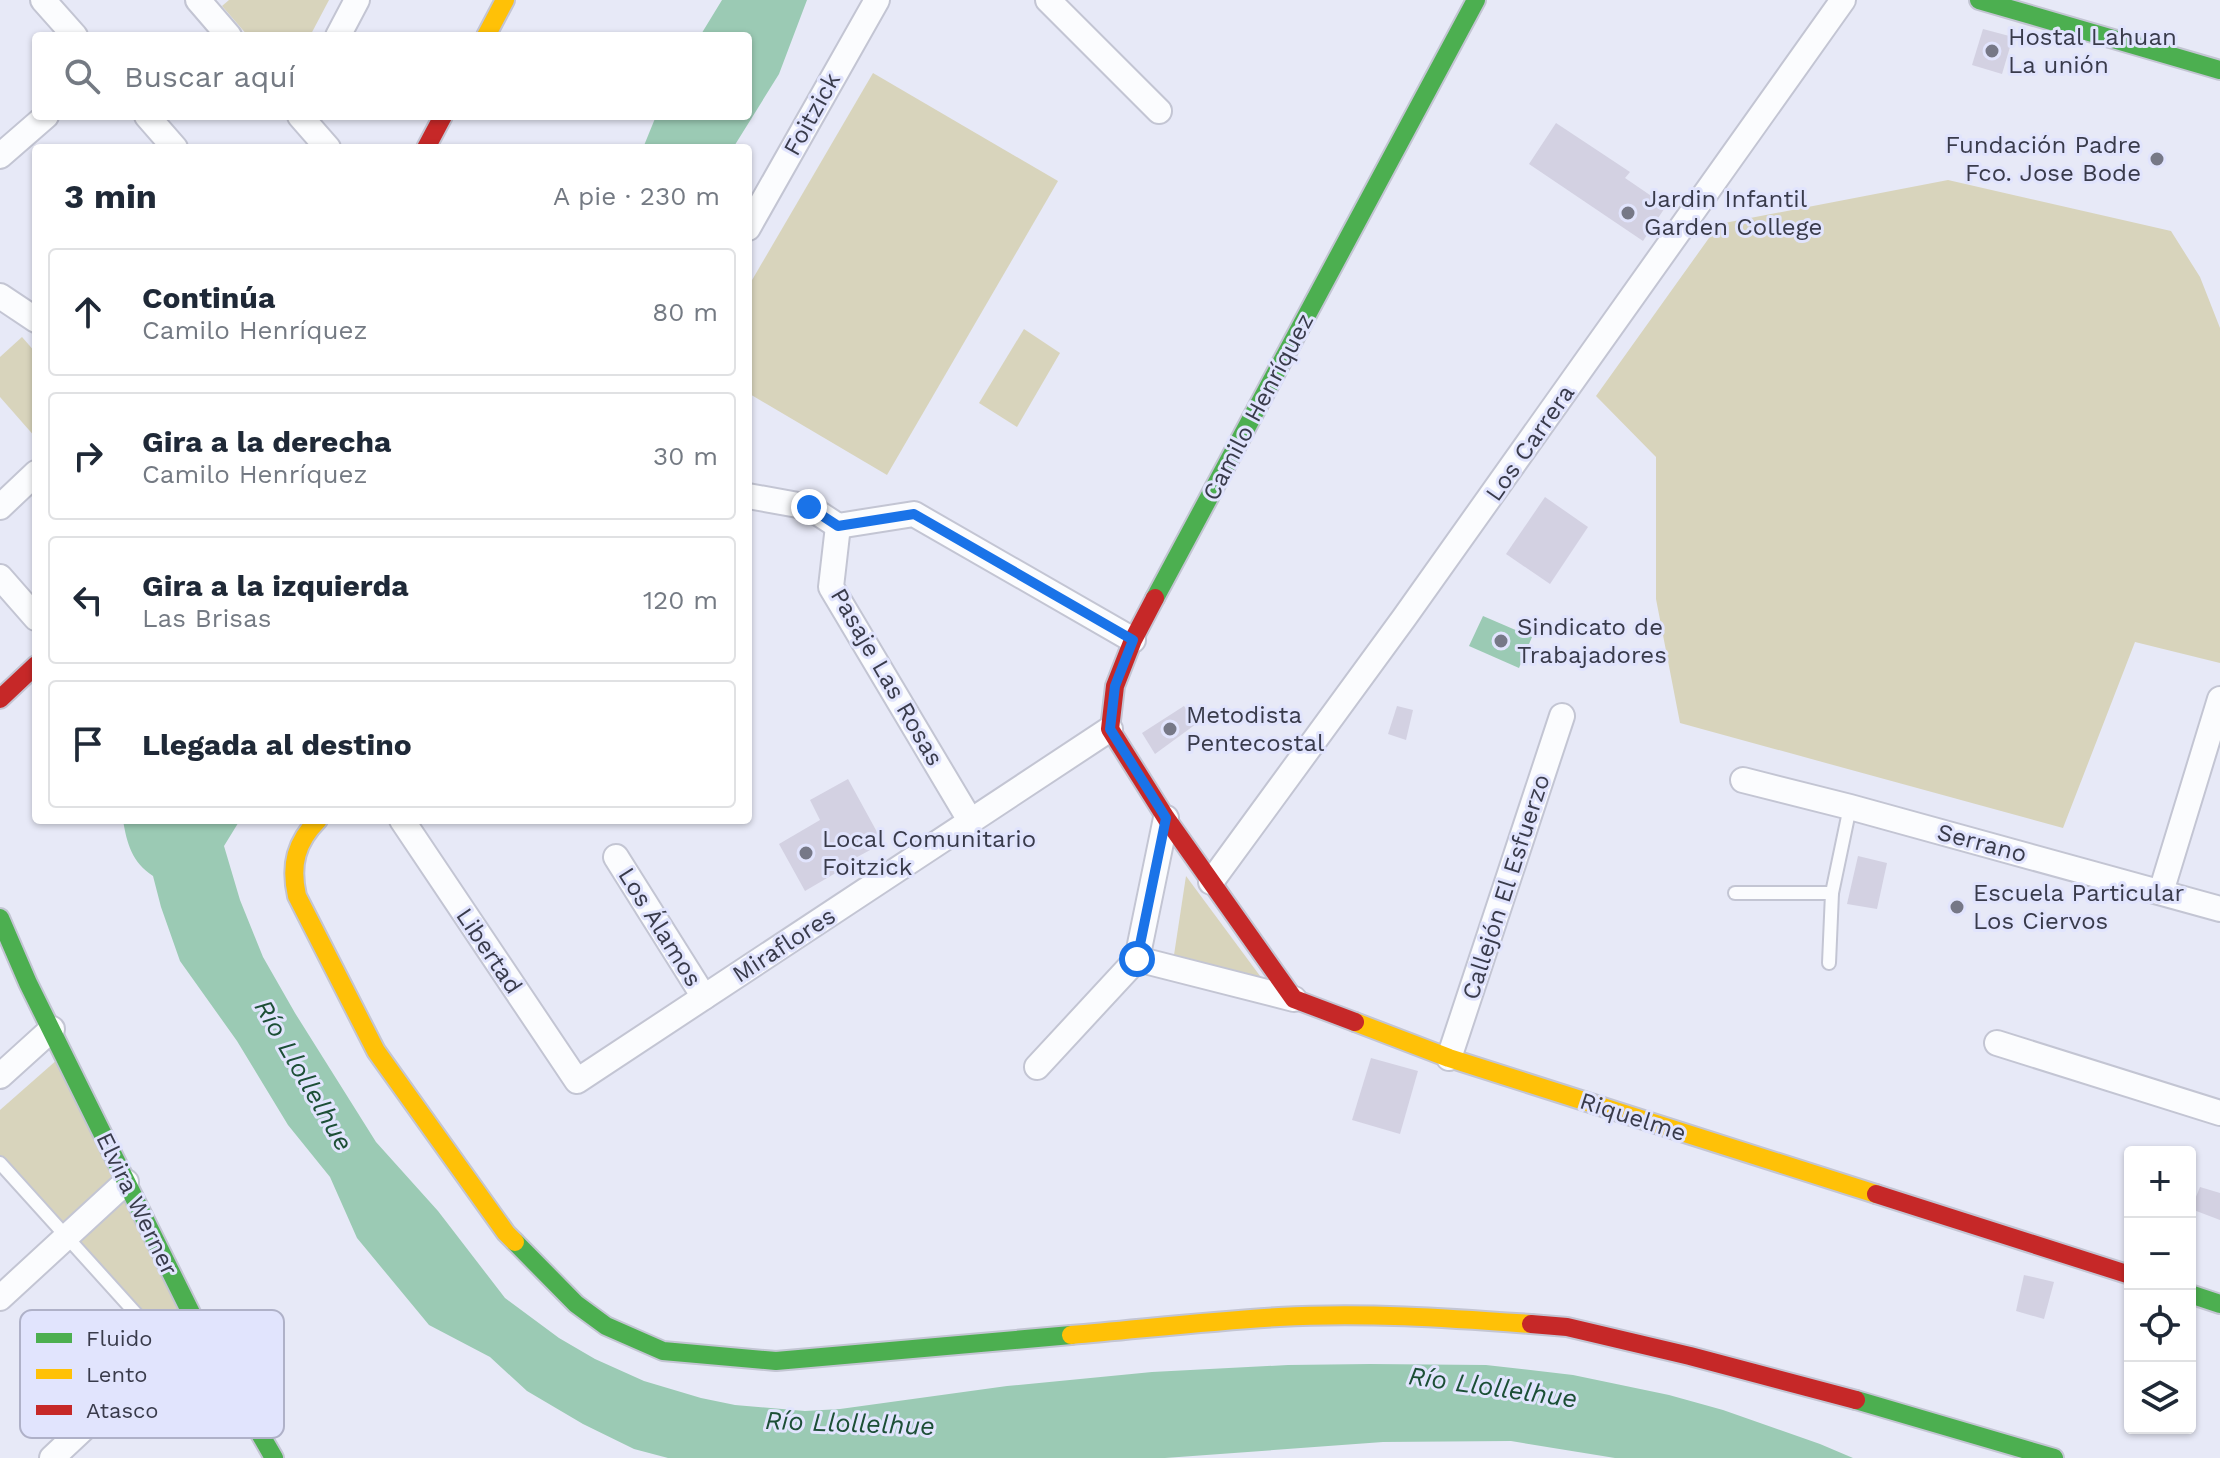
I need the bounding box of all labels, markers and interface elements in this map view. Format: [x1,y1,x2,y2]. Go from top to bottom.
place label: Hostal Lahuan La unión [2008,23,2177,79]
search box [32,32,752,120]
marker: Hostal Lahuan La unión [1983,42,2001,60]
icon: search [60,54,104,98]
text: Buscar aquí [124,59,296,94]
street label: Foitzick [778,67,846,160]
place label: Fundación Padre Fco. Jose Bode [1945,131,2141,187]
marker: Fundación Padre Fco. Jose Bode [2148,150,2166,168]
text: 3 min [64,176,157,216]
text: A pie · 230 m [553,181,720,211]
place label: Jardin Infantil Garden College [1644,185,1822,241]
marker: Jardin Infantil Garden College [1619,204,1637,222]
text: Continúa [142,280,275,315]
icon: ahead [66,290,110,334]
text: 80 m [652,297,718,327]
street label: Camilo Henríquez [1197,309,1319,505]
text: Camilo Henríquez [142,315,367,345]
street label: Los Carrera [1480,380,1580,506]
text: Gira a la derecha [142,424,391,459]
icon: right [66,434,110,478]
text: 30 m [653,441,718,471]
text: Camilo Henríquez [142,459,367,489]
route end [791,489,827,525]
text: Gira a la izquierda [142,568,409,603]
icon: left [66,578,110,622]
street label: Pasaje Las Rosas [825,583,949,771]
text: 120 m [643,585,718,615]
text: Las Brisas [142,603,271,633]
place label: Sindicato de Trabajadores [1517,613,1667,669]
marker: Sindicato de Trabajadores [1492,632,1510,650]
place label: Metodista Pentecostal [1186,701,1325,757]
marker: Metodista Pentecostal [1161,720,1179,738]
icon: arrive [66,722,110,766]
text: Llegada al destino [142,727,412,762]
street label: Callejón El Esfuerzo [1456,771,1556,1003]
street label: Serrano [1934,818,2030,868]
place label: Local Comunitario Foitzick [822,825,1036,881]
marker: Local Comunitario Foitzick [797,844,815,862]
street label: Los Álamos [612,862,708,992]
place label: Escuela Particular Los Ciervos [1973,879,2185,935]
marker: Escuela Particular Los Ciervos [1948,898,1966,916]
street label: Miraflores [727,901,841,989]
street label: Libertad [450,903,528,999]
route start [1119,941,1155,977]
water label: Río Llollelhue [249,994,359,1156]
street label: Riquelme [1576,1087,1690,1147]
street label: Elvira Werner [90,1128,184,1280]
map controls [2124,1146,2196,1434]
button: + [2124,1146,2196,1218]
button: − [2124,1218,2196,1290]
button: locate [2124,1290,2196,1362]
legend [20,1310,284,1438]
text: Fluido [86,1326,153,1351]
water label: Río Llollelhue [1407,1360,1579,1414]
text: Lento [86,1362,147,1387]
button: layers [2124,1362,2196,1434]
text: Atasco [86,1398,159,1423]
water label: Río Llollelhue [765,1405,935,1441]

